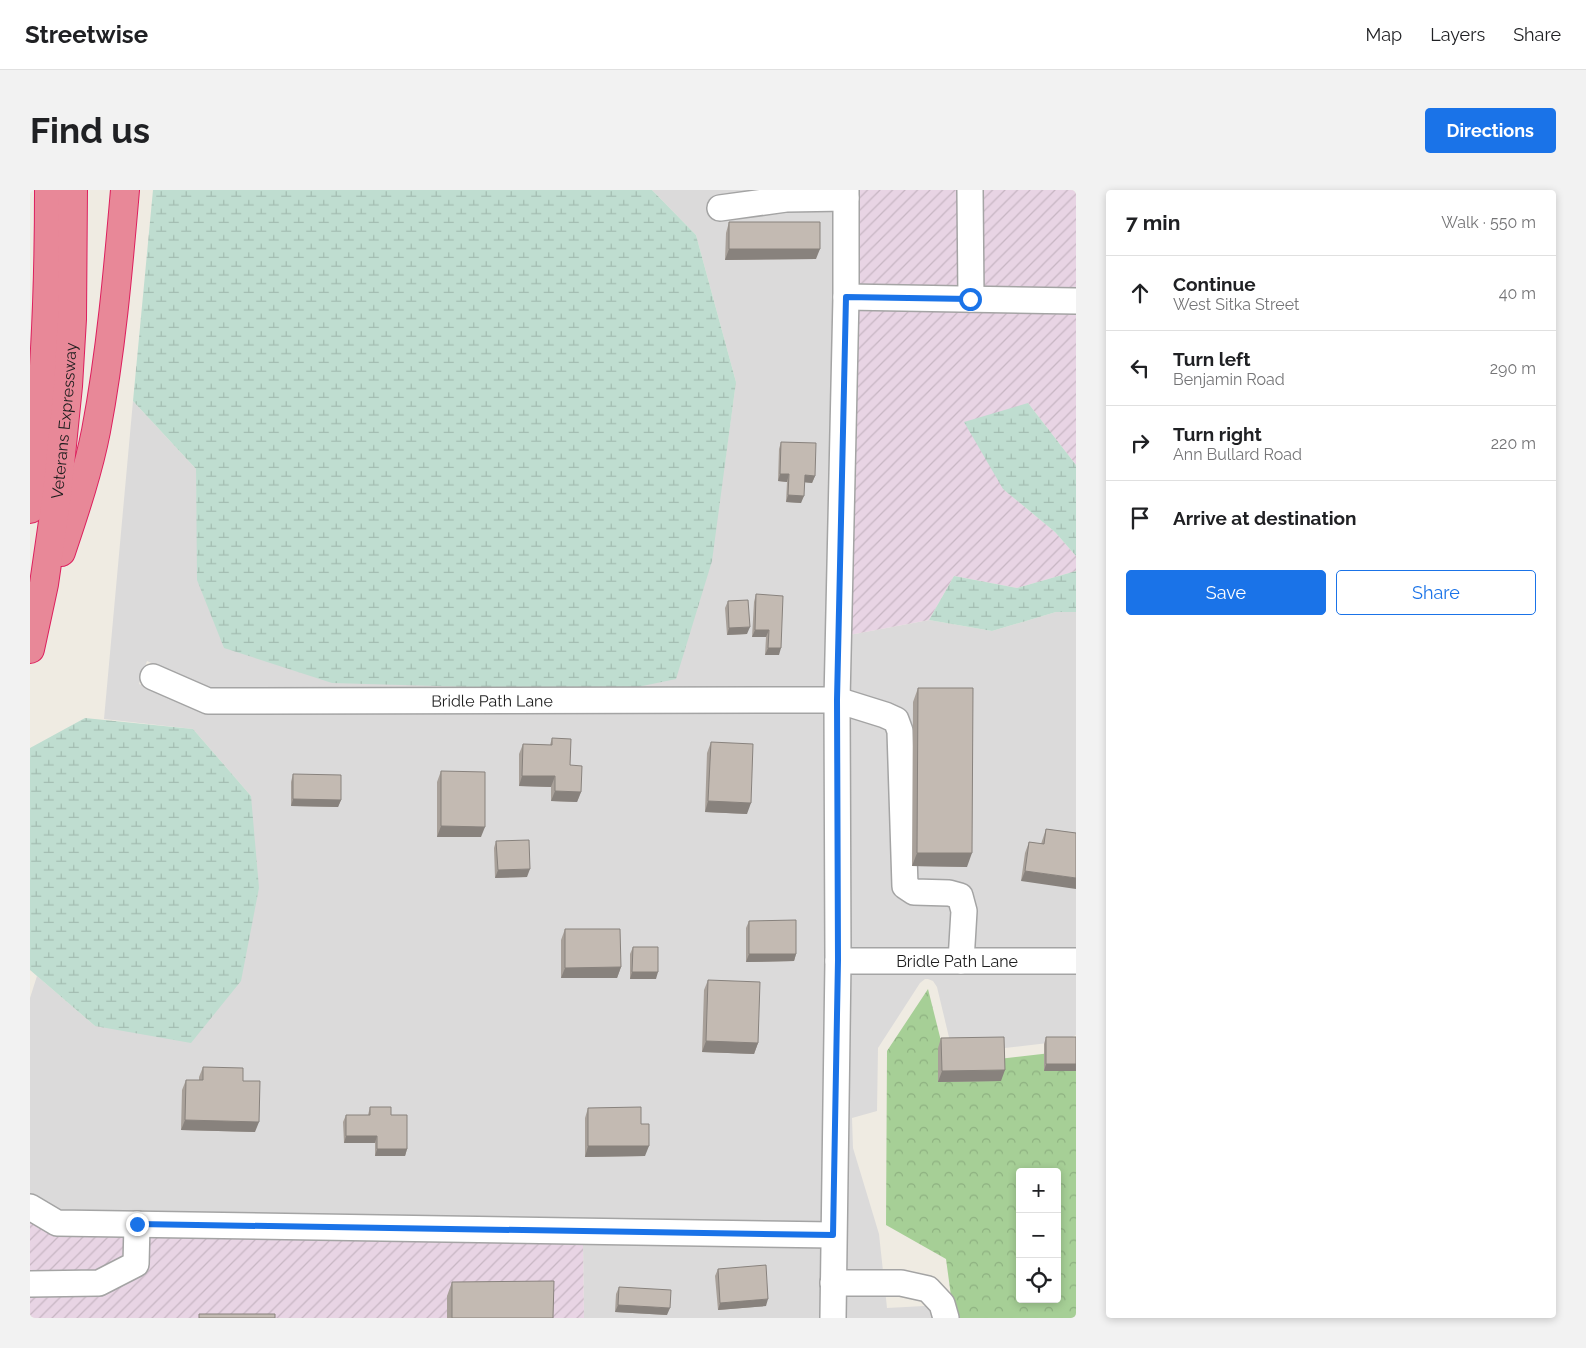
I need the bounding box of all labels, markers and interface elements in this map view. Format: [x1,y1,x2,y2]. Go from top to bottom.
text: Streetwise [25,20,148,49]
text: Map [1366,24,1402,45]
text: Layers [1430,24,1485,45]
text: Share [1513,24,1561,45]
button: Directions [1425,108,1556,153]
text: Find us [30,110,150,151]
text: 7 min [1126,210,1180,235]
text: Walk · 550 m [1441,213,1536,232]
text: Continue [1173,273,1256,295]
icon: ahead [1126,279,1154,307]
text: 40 m [1499,284,1536,303]
route start [959,288,982,311]
text: West Sitka Street [1173,295,1299,314]
street label: Veterans Expressway [47,342,80,500]
text: Turn left [1173,348,1250,370]
icon: left [1126,354,1154,382]
text: 290 m [1490,359,1536,378]
text: Benjamin Road [1173,370,1285,389]
text: Turn right [1173,423,1262,445]
icon: right [1126,429,1154,457]
text: 220 m [1491,434,1536,453]
text: Ann Bullard Road [1173,445,1302,464]
icon: arrive [1126,504,1154,532]
text: Arrive at destination [1173,507,1357,529]
button: Save [1126,570,1326,615]
button: Share [1336,570,1536,615]
street label: Bridle Path Lane [431,691,553,710]
street label: Bridle Path Lane [896,952,1018,971]
map controls [1016,1168,1061,1303]
button: + [1016,1168,1061,1213]
route end [126,1213,149,1236]
button: − [1016,1213,1061,1258]
button: locate [1016,1258,1061,1303]

